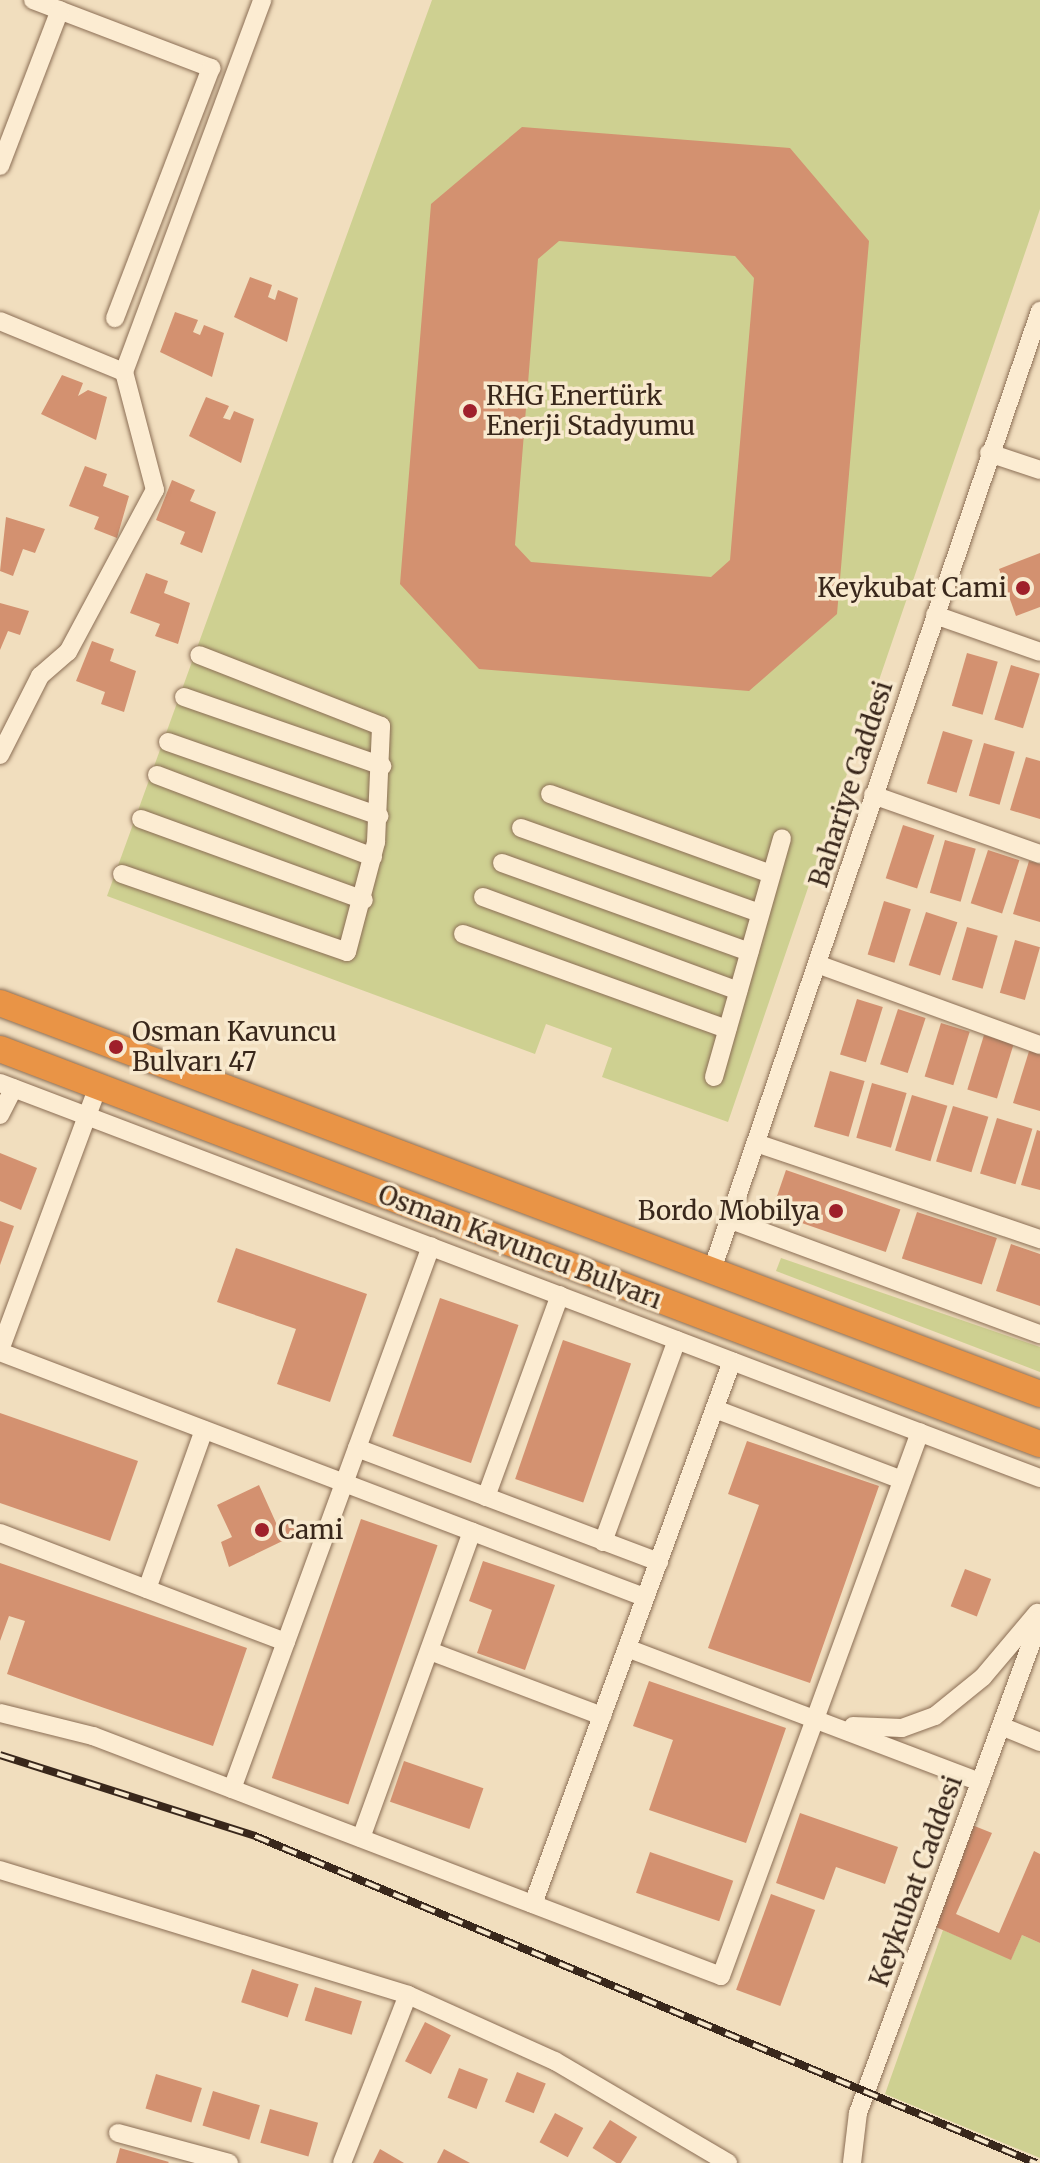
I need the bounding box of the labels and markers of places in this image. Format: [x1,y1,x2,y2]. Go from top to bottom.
place label: RHG Enertürk Enerji Stadyumu [486,380,695,442]
marker: RHG Enertürk Enerji Stadyumu [461,402,479,420]
place label: Keykubat Cami [817,572,1007,604]
marker: Keykubat Cami [1014,579,1032,597]
place label: Osman Kavuncu Bulvarı 47 [132,1016,337,1078]
marker: Osman Kavuncu Bulvarı 47 [107,1038,125,1056]
place label: Bordo Mobilya [638,1195,820,1227]
marker: Bordo Mobilya [827,1202,845,1220]
place label: Cami [278,1514,343,1546]
marker: Cami [253,1521,271,1539]

